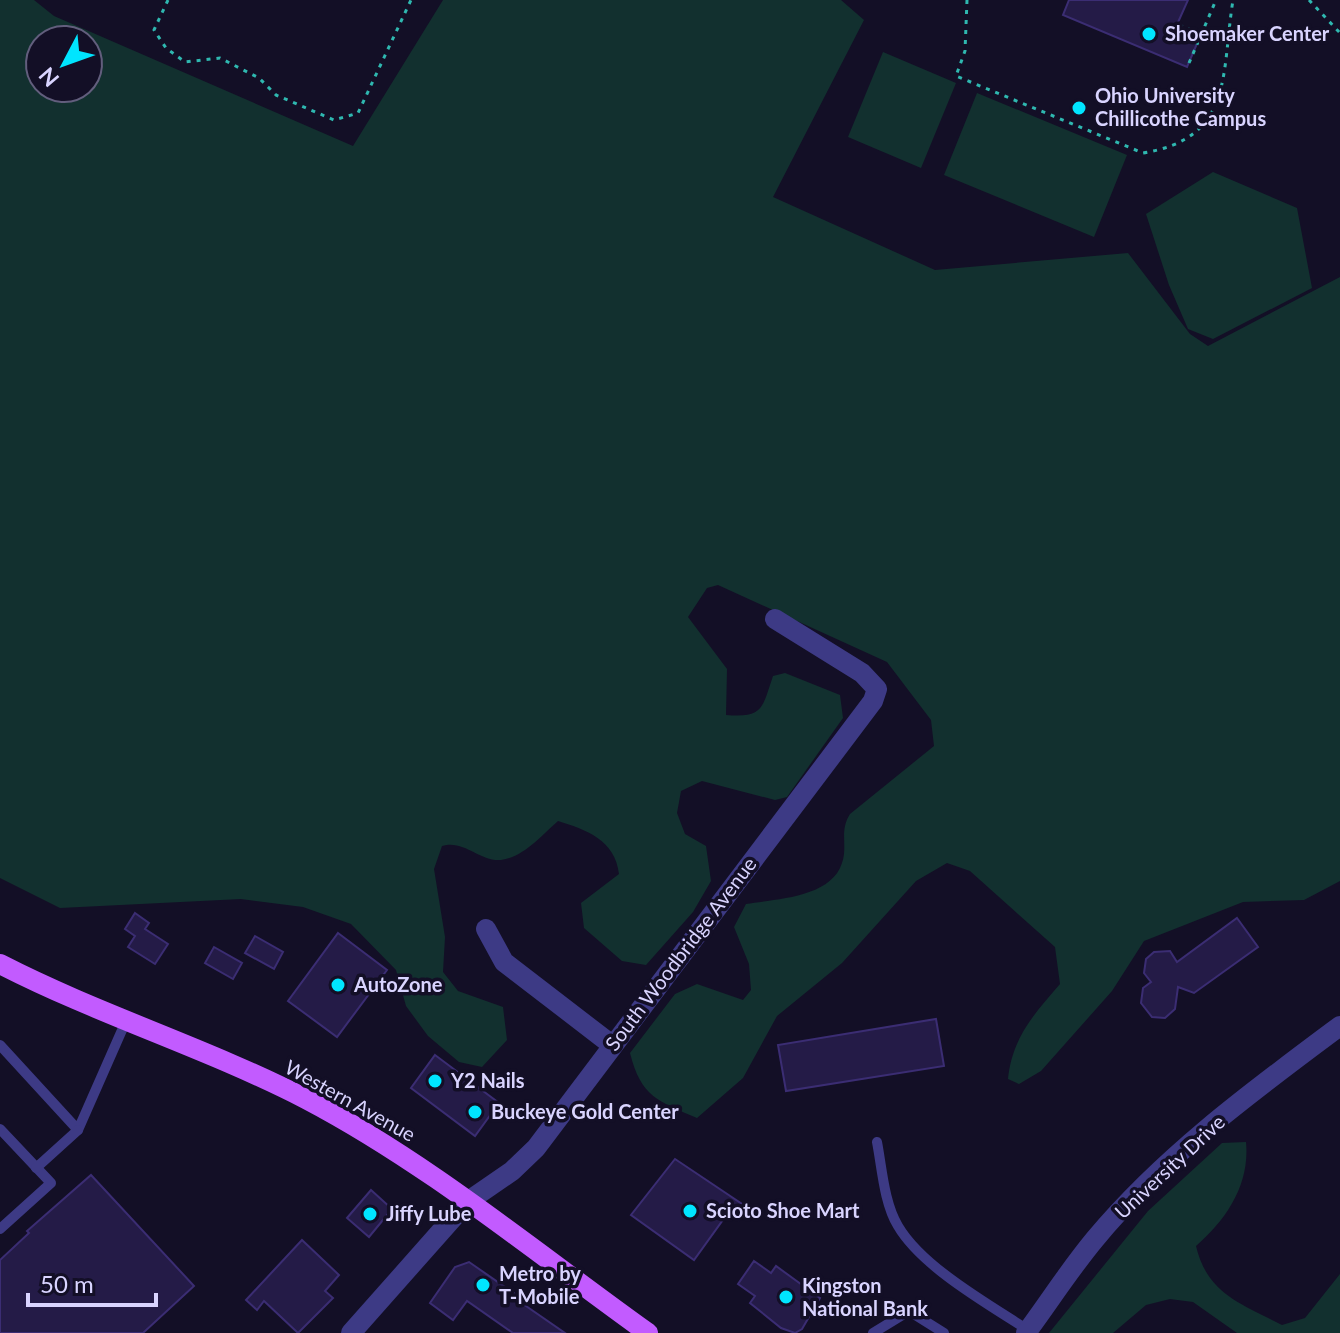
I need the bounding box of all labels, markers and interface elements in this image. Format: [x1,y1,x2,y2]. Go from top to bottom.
place label: Shoemaker Center [1165,21,1330,45]
north arrow [24,24,104,104]
marker: Shoemaker Center [1140,25,1158,43]
text: N [33,62,64,93]
place label: Ohio University Chillicothe Campus [1095,83,1266,130]
marker: Ohio University Chillicothe Campus [1070,99,1088,117]
street label: South Woodbridge Avenue [600,852,761,1055]
place label: AutoZone [353,972,443,996]
marker: AutoZone [329,976,347,994]
street label: Western Avenue [281,1054,420,1146]
place label: Y2 Nails [450,1068,525,1092]
marker: Y2 Nails [426,1072,444,1090]
place label: Buckeye Gold Center [491,1099,679,1123]
marker: Buckeye Gold Center [466,1103,484,1121]
street label: University Drive [1109,1109,1229,1223]
place label: Scioto Shoe Mart [706,1198,860,1222]
place label: Jiffy Lube [386,1201,472,1225]
marker: Scioto Shoe Mart [681,1202,699,1220]
marker: Jiffy Lube [361,1205,379,1223]
scale bar [28,1257,156,1307]
place label: Metro by T-Mobile [499,1261,581,1308]
text: 50 m [40,1269,94,1298]
place label: Kingston National Bank [802,1273,928,1320]
marker: Metro by T-Mobile [474,1276,492,1294]
marker: Kingston National Bank [777,1288,795,1306]

